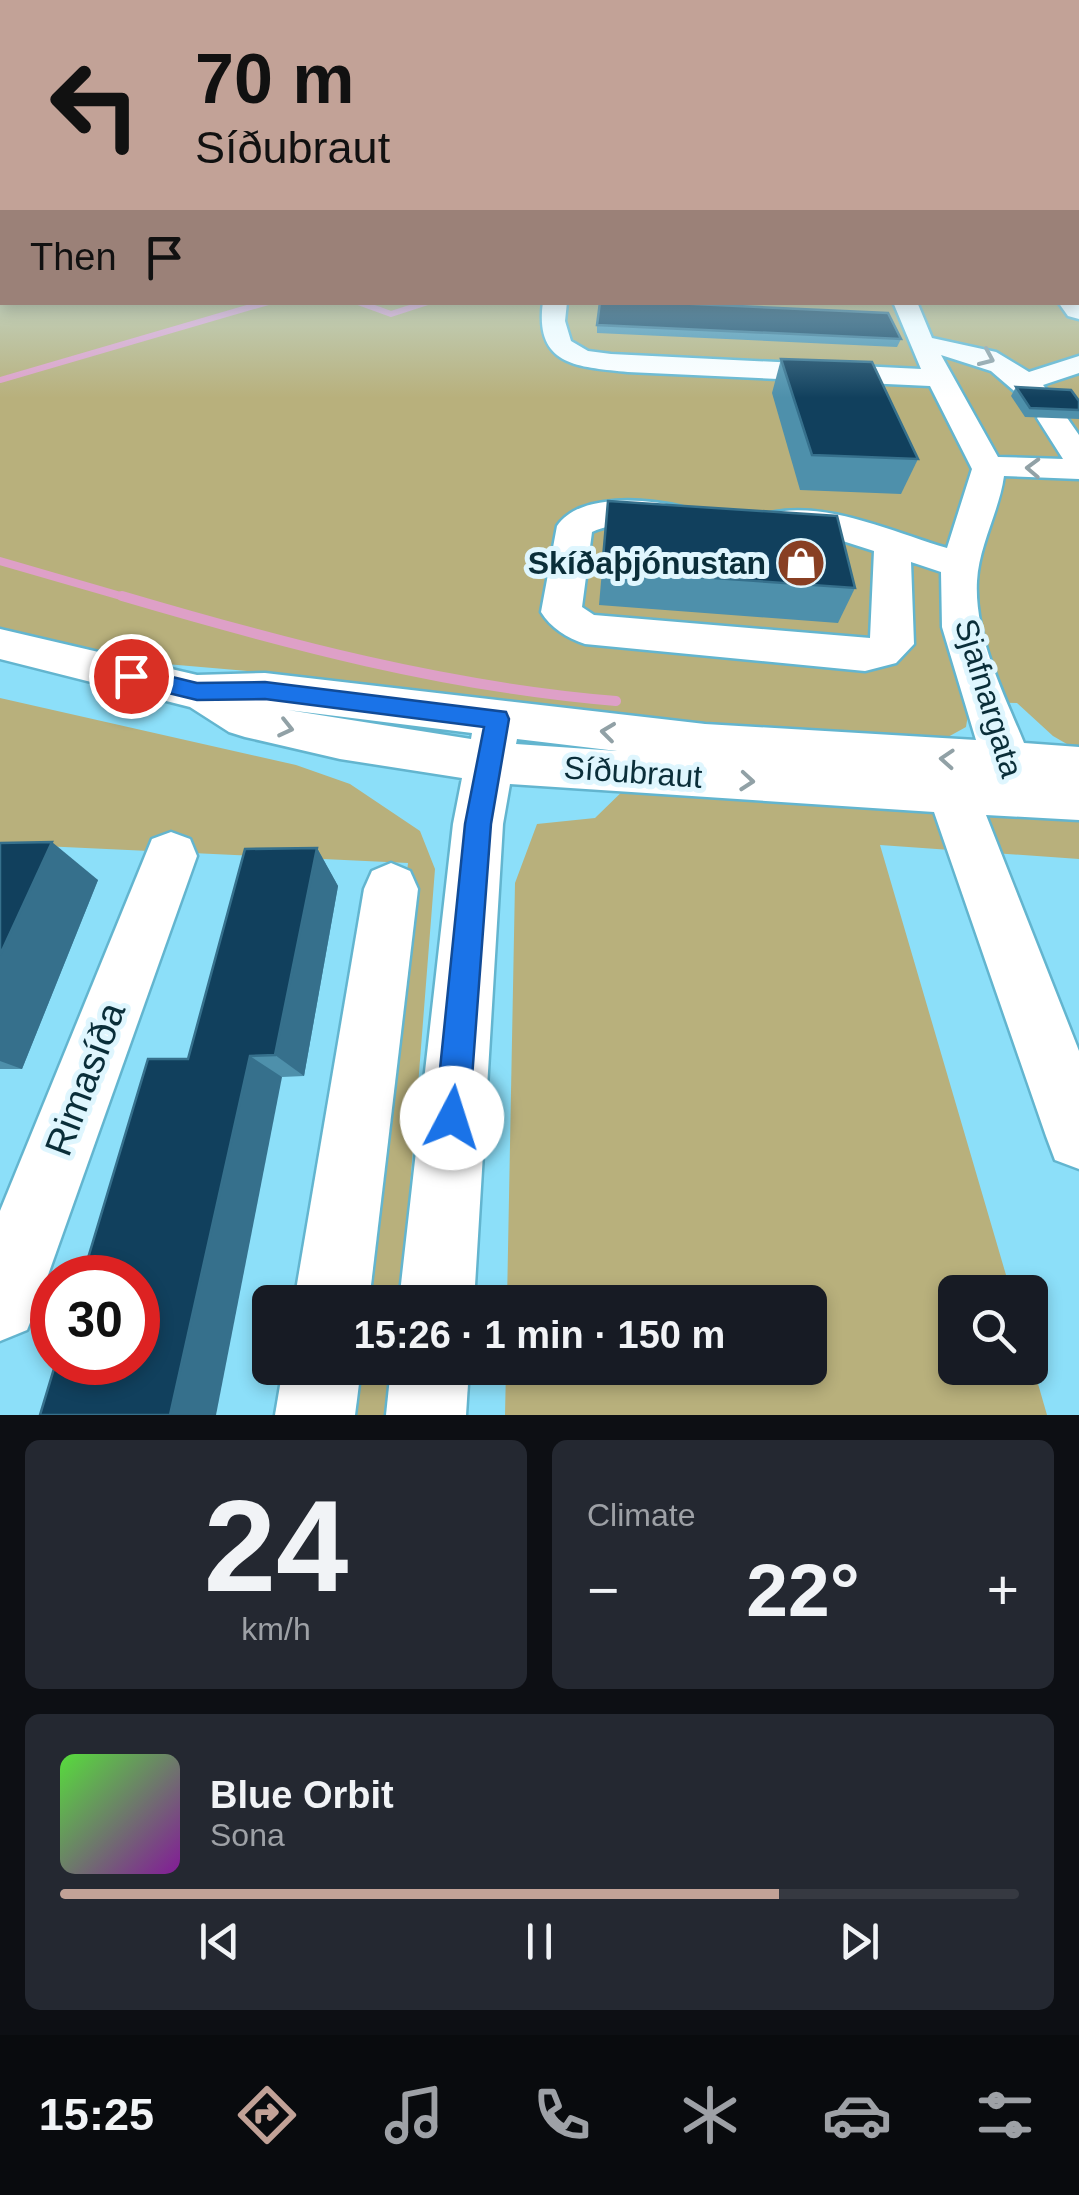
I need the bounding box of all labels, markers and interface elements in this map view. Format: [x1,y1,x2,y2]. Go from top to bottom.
icon: left [30,40,160,170]
text: 70 m [195,40,355,118]
text: Síðubraut [195,122,390,173]
icon: arrive [137,230,192,285]
text: Then [30,236,117,278]
one-way arrow [977,346,995,366]
one-way arrow [1024,457,1040,478]
shop icon: Skíðaþjónustan [775,537,827,589]
place label: Skíðaþjónustan [528,545,766,581]
street label: Sjafnargata [948,614,1030,782]
pin [89,634,174,719]
icon: arrive [104,649,159,704]
one-way arrow [277,716,294,737]
one-way arrow [600,722,616,743]
street label: Síðubraut [563,749,704,795]
one-way arrow [938,749,954,770]
one-way arrow [740,769,756,791]
street label: Rimasíða [37,996,134,1161]
position arrow [400,1066,504,1170]
speed limit sign: 30 [30,1255,160,1385]
map controls [938,1275,1048,1385]
button: search [938,1275,1048,1385]
text: 15:26 · 1 min · 150 m [354,1314,725,1356]
text: 24 [204,1473,348,1619]
text: Climate [587,1497,695,1533]
text: 22° [746,1548,860,1632]
text: − [587,1559,619,1621]
text: + [987,1559,1019,1621]
text: km/h [241,1611,311,1647]
text: Blue Orbit [210,1774,394,1816]
text: Sona [210,1817,285,1853]
icon: previous [192,1914,247,1969]
icon: pause [512,1914,567,1969]
icon: next [832,1914,887,1969]
icon: directions [232,2080,302,2150]
icon: music [379,2080,449,2150]
icon: phone [527,2080,597,2150]
icon: climate [675,2080,745,2150]
icon: car [822,2080,892,2150]
icon: filters [970,2080,1040,2150]
text: 15:25 [39,2089,154,2140]

